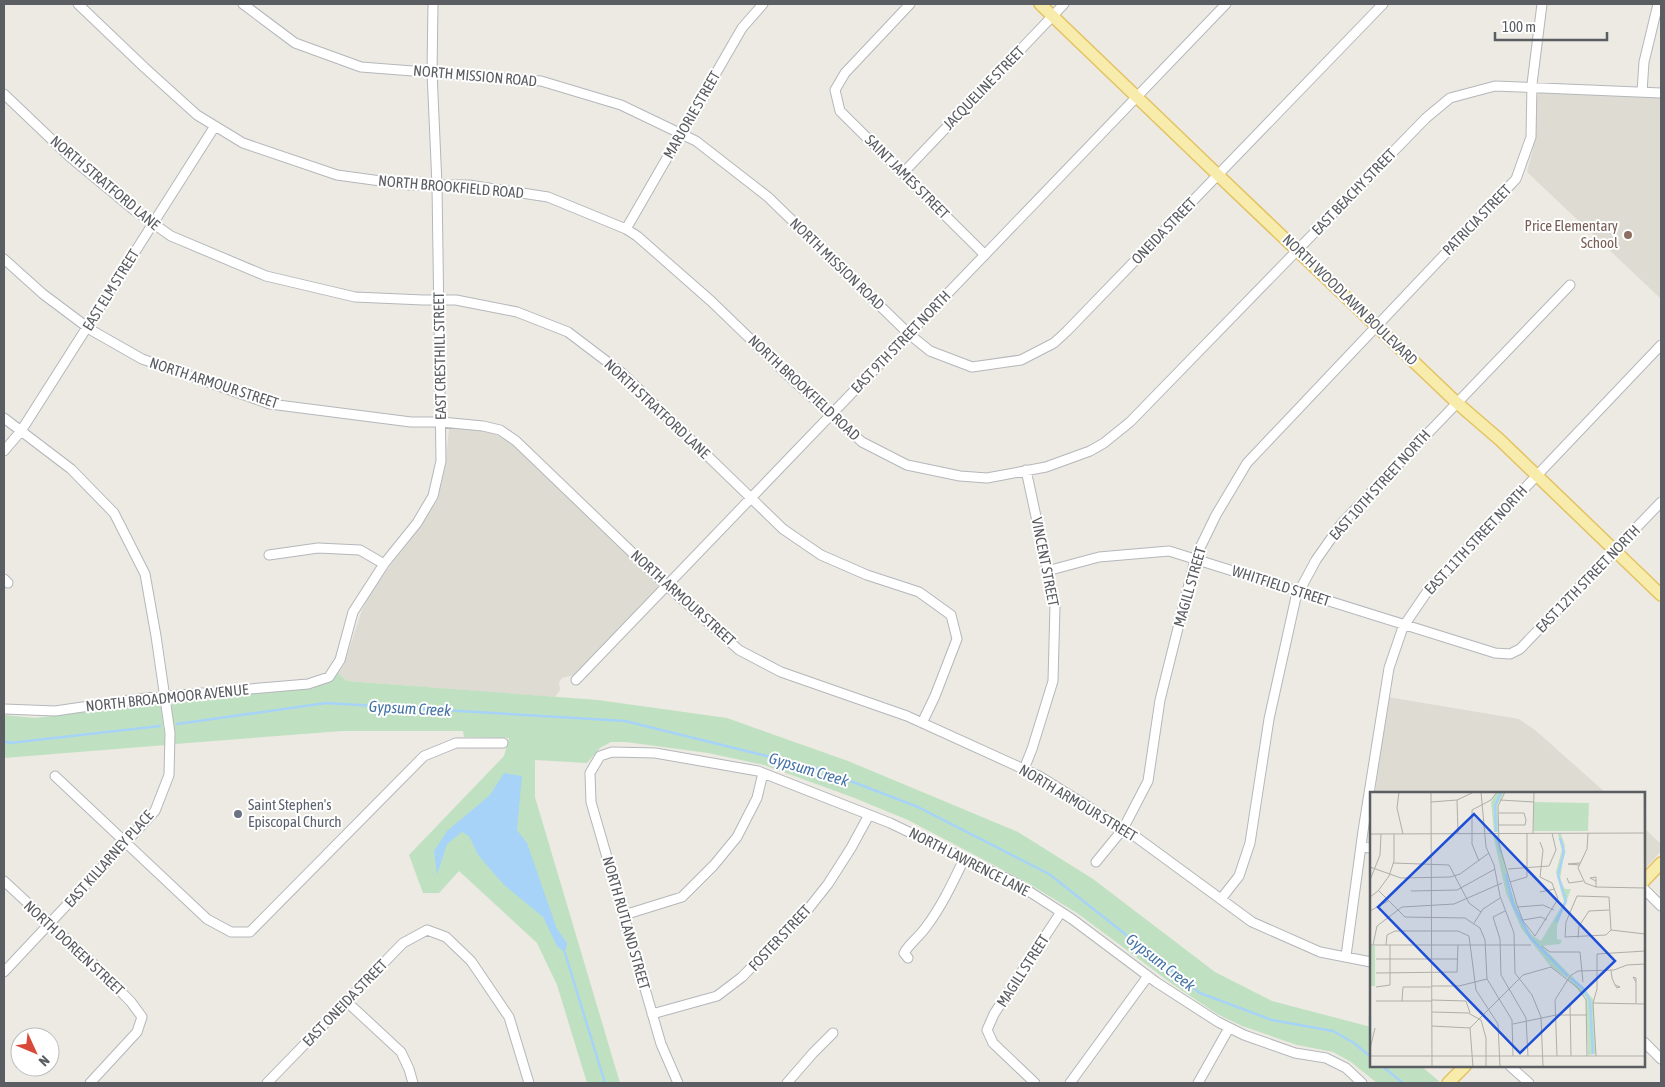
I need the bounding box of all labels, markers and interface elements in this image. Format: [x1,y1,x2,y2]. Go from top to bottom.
scale bar [1495,10,1608,42]
text: 100 m [1502,18,1536,35]
street label: JACQUELINE STREET [940,42,1028,133]
street label: NORTH MISSION ROAD [412,62,538,89]
street label: MARJORIE STREET [660,68,724,161]
street label: SAINT JAMES STREET [862,131,953,222]
street label: NORTH STRATFORD LANE [47,132,164,234]
street label: EAST BEACHY STREET [1308,145,1399,238]
street label: NORTH BROOKFIELD ROAD [377,172,525,201]
street label: PATRICIA STREET [1439,181,1515,258]
street label: ONEIDA STREET [1128,194,1200,267]
street label: NORTH MISSION ROAD [787,214,888,313]
place label: Price Elementary School [1525,217,1618,251]
marker: Price Elementary School [1622,229,1634,241]
street label: NORTH WOODLAWN BOULEVARD [1279,231,1421,369]
street label: EAST ELM STREET [79,246,143,334]
street label: EAST 9TH STREET NORTH [848,287,954,396]
street label: EAST CRESTHILL STREET [430,291,449,420]
street label: NORTH BROOKFIELD ROAD [745,332,864,444]
street label: NORTH ARMOUR STREET [148,354,281,411]
street label: NORTH STRATFORD LANE [601,356,714,462]
street label: EAST 10TH STREET NORTH [1326,426,1434,543]
street label: EAST 11TH STREET NORTH [1421,482,1530,598]
street label: VINCENT STREET [1029,516,1063,608]
street label: EAST 12TH STREET NORTH [1532,522,1643,636]
street label: MAGILL STREET [1170,544,1209,629]
street label: NORTH ARMOUR STREET [628,546,739,649]
street label: WHITFIELD STREET [1230,562,1333,610]
street label: NORTH BROADMOOR AVENUE [85,680,250,714]
water label: Gypsum Creek [368,697,453,720]
water label: Gypsum Creek [767,748,852,791]
street label: NORTH ARMOUR STREET [1016,761,1141,845]
inset map [1370,792,1645,1067]
place label: Saint Stephen's Episcopal Church [248,796,341,830]
street label: EAST KILLARNEY PLACE [61,806,157,910]
marker: Saint Stephen's Episcopal Church [232,808,244,820]
street label: NORTH LAWRENCE LANE [906,824,1033,899]
street label: NORTH RUTLAND STREET [599,854,654,992]
street label: NORTH DOREEN STREET [21,897,128,999]
street label: FOSTER STREET [745,901,815,974]
water label: Gypsum Creek [1122,930,1200,996]
street label: MAGILL STREET [993,931,1052,1010]
street label: EAST ONEIDA STREET [299,955,391,1050]
north arrow [10,1027,60,1077]
text: N [36,1053,53,1070]

